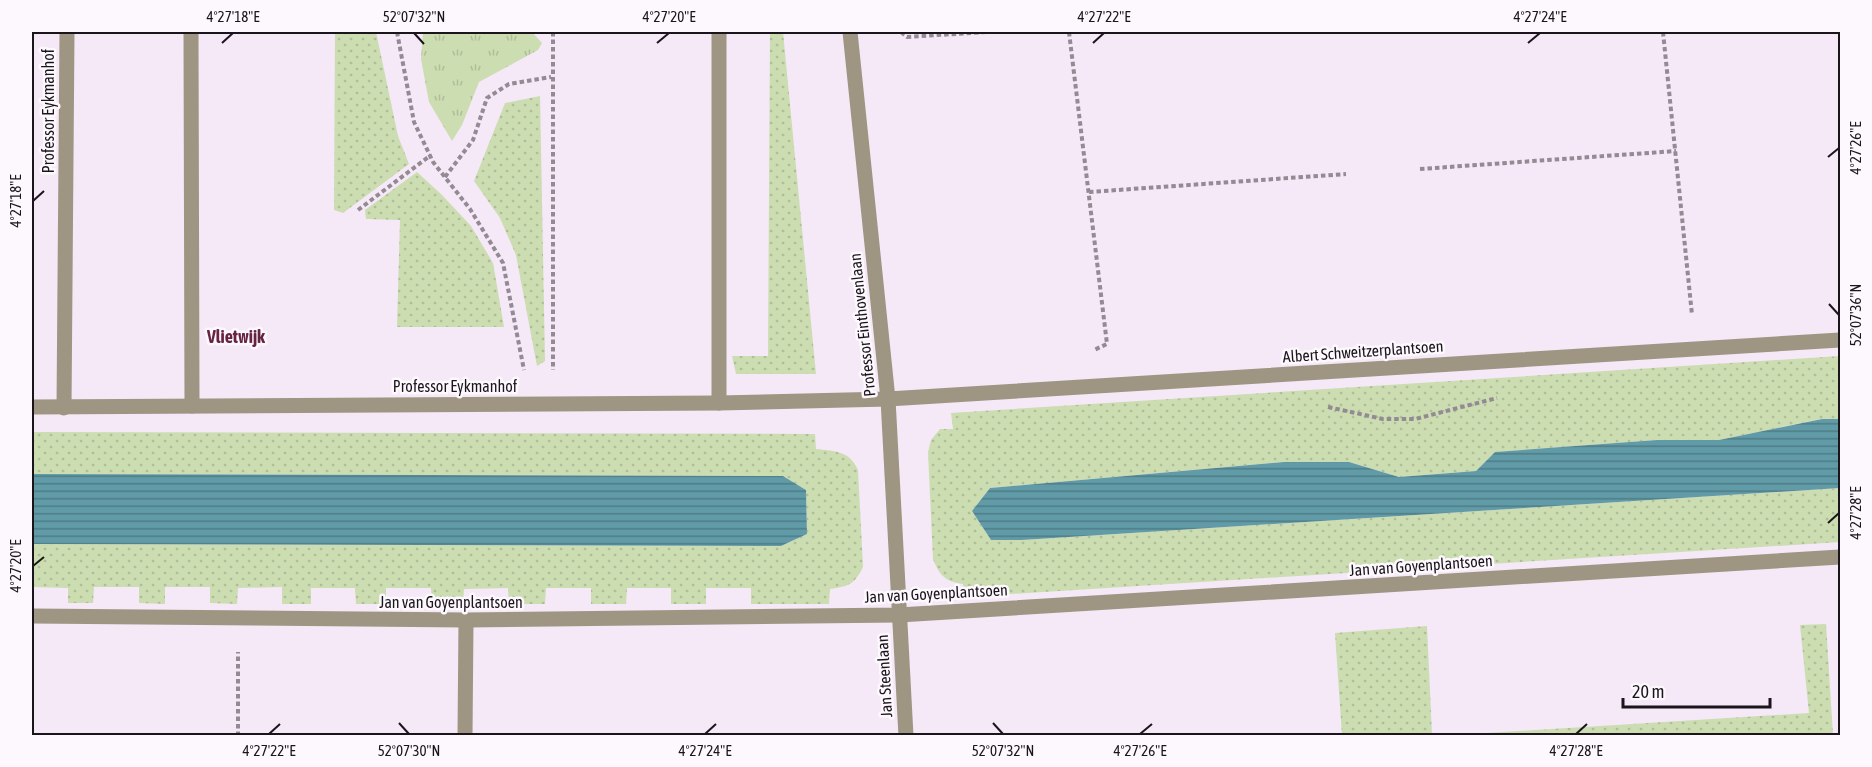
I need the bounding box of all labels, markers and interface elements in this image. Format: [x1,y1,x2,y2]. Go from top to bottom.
text: 4°27'18"E [206,8,260,25]
text: 52°07'32"N [383,8,445,25]
text: 4°27'20"E [642,8,696,25]
text: 4°27'22"E [1077,8,1131,25]
text: 4°27'24"E [1513,8,1567,25]
street label: Professor Eykmanhof [39,48,58,173]
text: 4°27'26"E [1847,121,1864,175]
text: 4°27'18"E [7,174,24,228]
street label: Professor Einthovenlaan [846,253,878,397]
text: 52°07'36"N [1847,284,1864,346]
district label: Vlietwijk [206,326,266,347]
street label: Albert Schweitzerplantsoen [1282,336,1444,367]
street label: Professor Eykmanhof [393,377,518,396]
text: 4°27'28"E [1847,486,1864,540]
text: 4°27'20"E [7,539,24,593]
street label: Jan van Goyenplantsoen [1349,551,1493,580]
street label: Jan van Goyenplantsoen [864,580,1008,607]
street label: Jan van Goyenplantsoen [379,593,523,612]
street label: Jan Steenlaan [873,634,895,718]
scale bar [1623,671,1770,709]
text: 20 m [1632,681,1664,702]
text: 4°27'22"E [242,742,296,759]
text: 52°07'30"N [378,742,440,759]
text: 4°27'24"E [678,742,732,759]
text: 52°07'32"N [972,742,1034,759]
text: 4°27'26"E [1113,742,1167,759]
text: 4°27'28"E [1549,742,1603,759]

